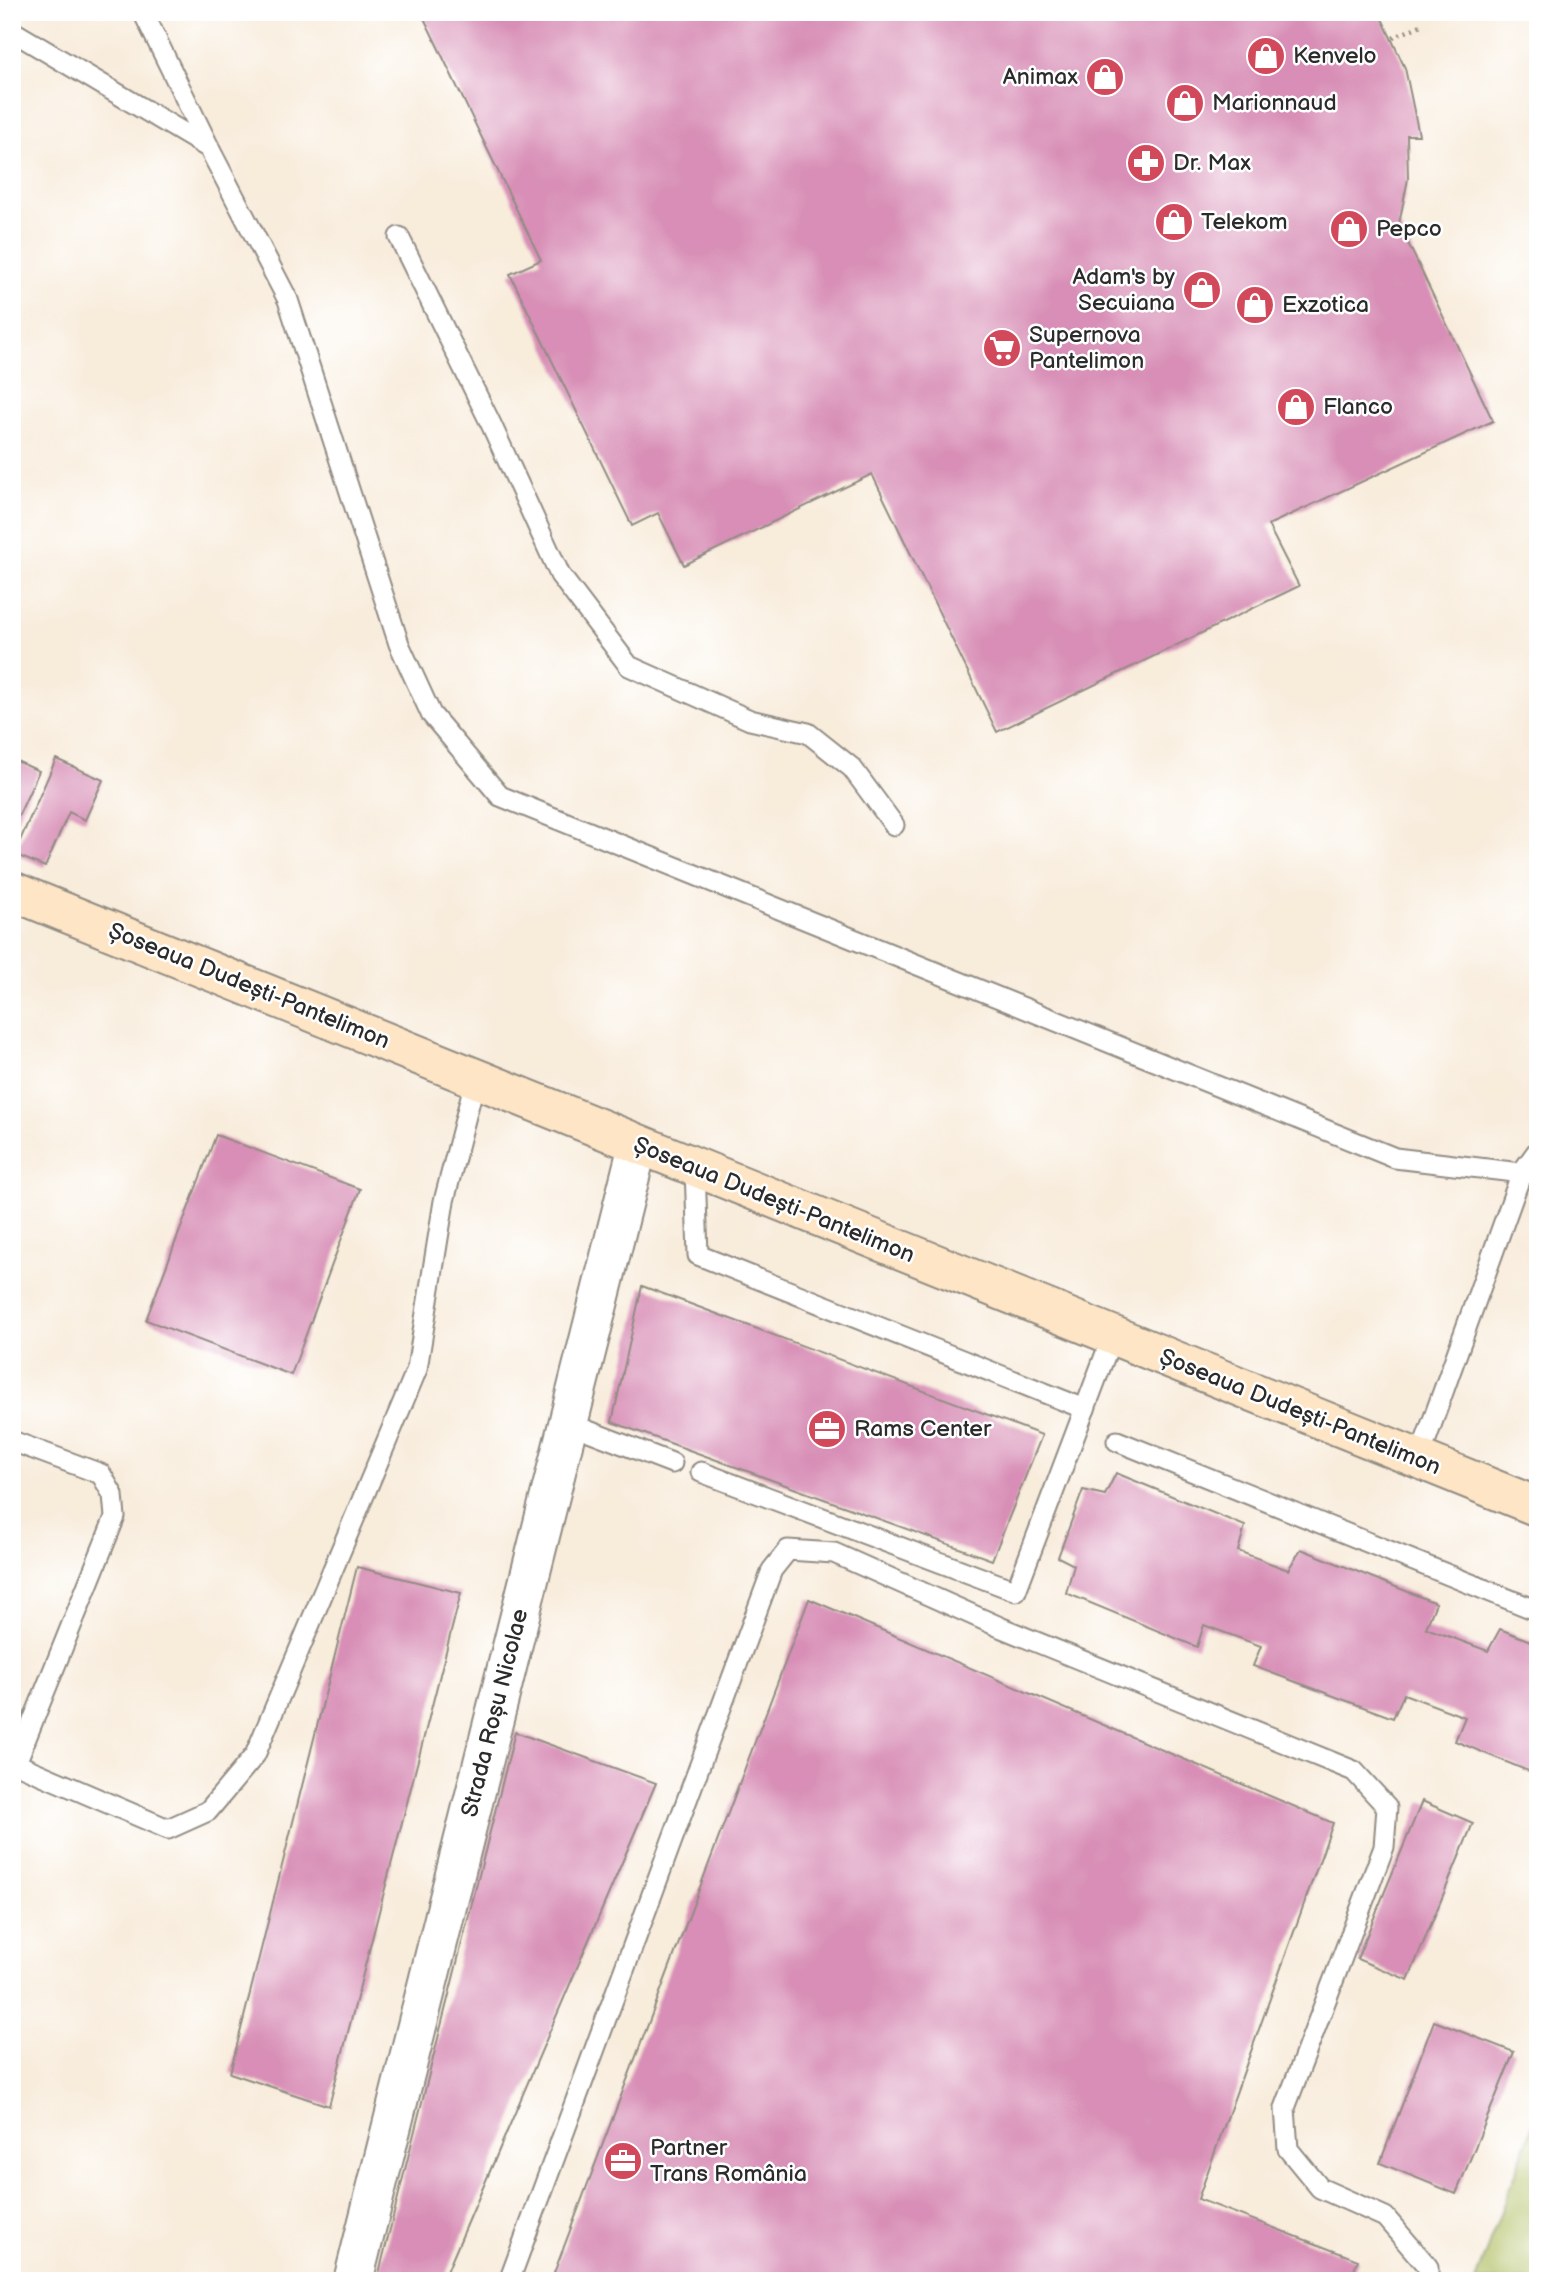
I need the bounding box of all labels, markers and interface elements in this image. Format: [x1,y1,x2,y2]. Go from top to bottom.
shop icon: Kenvelo [1245,35,1287,77]
place label: Kenvelo [1293,42,1377,70]
shop icon: Animax [1084,56,1126,98]
place label: Animax [1003,63,1078,91]
shop icon: Marionnaud [1164,82,1206,124]
place label: Marionnaud [1212,89,1337,117]
pharmacy icon: Dr. Max [1125,142,1167,184]
place label: Dr. Max [1173,149,1251,177]
shop icon: Telekom [1153,201,1195,243]
place label: Telekom [1201,208,1288,236]
shop icon: Pepco [1328,208,1370,250]
place label: Pepco [1376,215,1442,243]
place label: Adam's by Secuiana [1072,263,1176,317]
shop icon: Adam's by Secuiana [1181,269,1223,311]
shop icon: Exzotica [1234,284,1276,326]
place label: Exzotica [1282,291,1369,319]
place label: Supernova Pantelimon [1029,321,1144,375]
supermarket icon: Supernova Pantelimon [981,327,1023,369]
shop icon: Flanco [1275,386,1317,428]
place label: Flanco [1323,393,1393,421]
street label: Șoseaua Dudești-Pantelimon [104,917,394,1055]
street label: Șoseaua Dudești-Pantelimon [629,1131,919,1269]
street label: Șoseaua Dudești-Pantelimon [1155,1343,1445,1481]
office icon: Rams Center [806,1408,848,1450]
place label: Rams Center [854,1415,992,1443]
street label: Strada Roșu Nicolae [456,1606,534,1820]
place label: Partner Trans România [650,2134,807,2188]
office icon: Partner Trans România [602,2140,644,2182]

